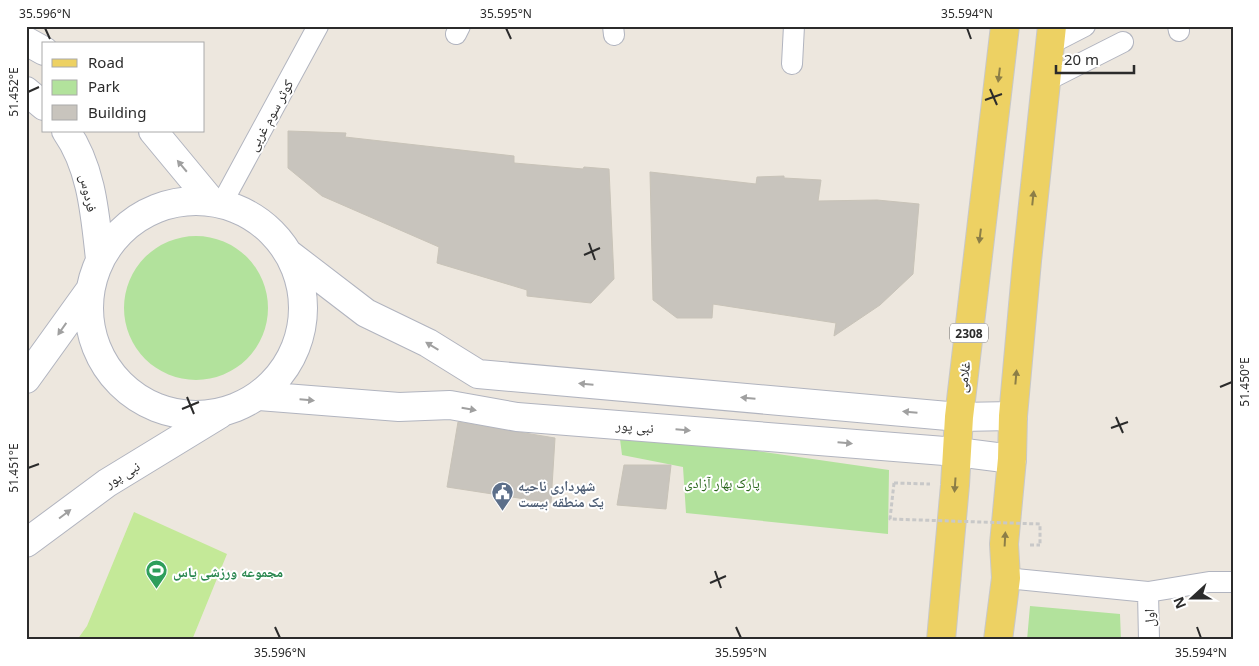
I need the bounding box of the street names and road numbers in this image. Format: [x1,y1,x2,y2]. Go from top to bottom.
street label: کوثر سوم غربی [243,76,298,155]
street label: فردوس [76,172,102,214]
road number: 2308 [950,323,988,342]
street label: غلامی [952,360,974,394]
street label: نبی پور [614,415,655,437]
street label: نبی پور [100,456,143,493]
street label: اول [1139,609,1159,627]

